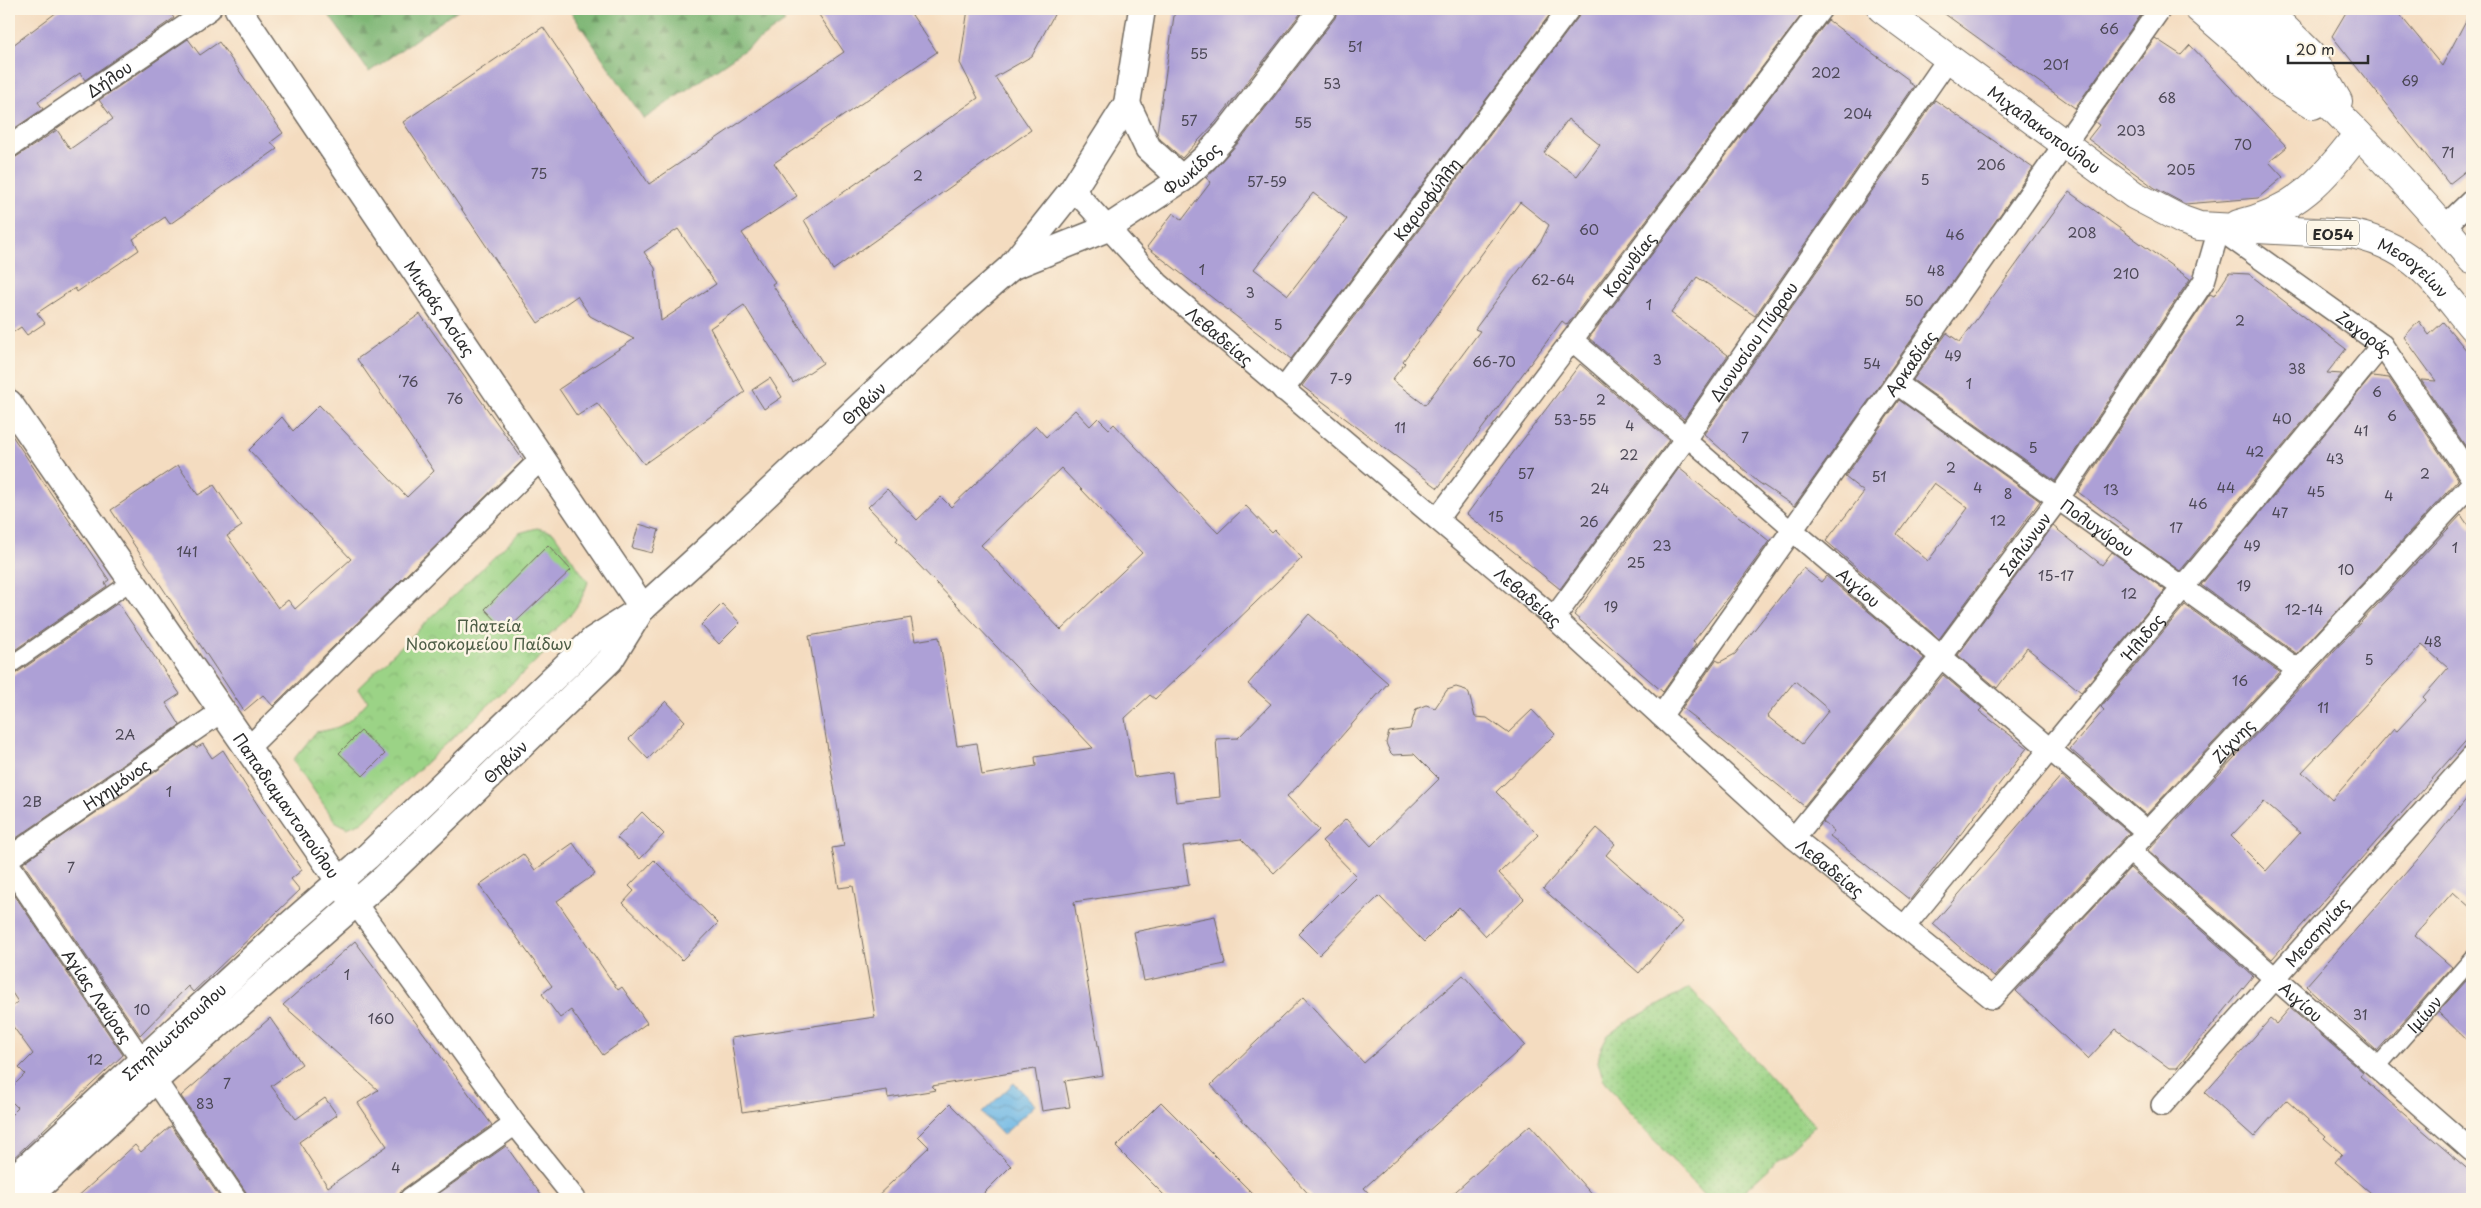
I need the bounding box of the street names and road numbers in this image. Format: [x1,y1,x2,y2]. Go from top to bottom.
street label: Δήλου [81,54,136,103]
street label: Μιχαλακοπούλου [1983,79,2106,179]
street label: Φωκίδος [1158,137,1226,200]
street label: Καρυοφύλλη [1387,152,1466,245]
road number: ΕΟ54 [2307,220,2359,246]
street label: Κορινθίας [1597,227,1661,301]
street label: Μεσογείων [2374,231,2455,303]
street label: Μικράς Ασίας [399,255,481,361]
street label: Διονυσίου Πύρρου [1703,276,1803,406]
street label: Λεβαδείας [1181,300,1259,371]
street label: Ζαγοράς [2332,304,2399,362]
street label: Αρκαδίας [1879,325,1942,401]
street label: Θηβών [836,376,891,430]
street label: Πολυγύρου [2056,493,2139,562]
street label: Σαλώνων [1993,507,2056,581]
street label: Λεβαδείας [1490,561,1567,632]
street label: Αιγίου [1832,561,1886,613]
street label: Ήλιδος [2114,608,2169,667]
street label: Ζίχνης [2206,713,2259,768]
street label: Παπαδιαμαντοπούλου [228,728,346,883]
street label: Θηβών [477,734,533,789]
street label: Ηγημόνος [78,752,154,816]
street label: Λεβαδείας [1791,833,1870,902]
street label: Μεσσηνίας [2279,892,2354,972]
street label: Αγίας Λαύρας [57,944,138,1048]
street label: Αιγίου [2274,976,2328,1027]
street label: Σπηλιωτόπουλου [116,977,231,1085]
street label: Ιμίων [2401,990,2447,1038]

